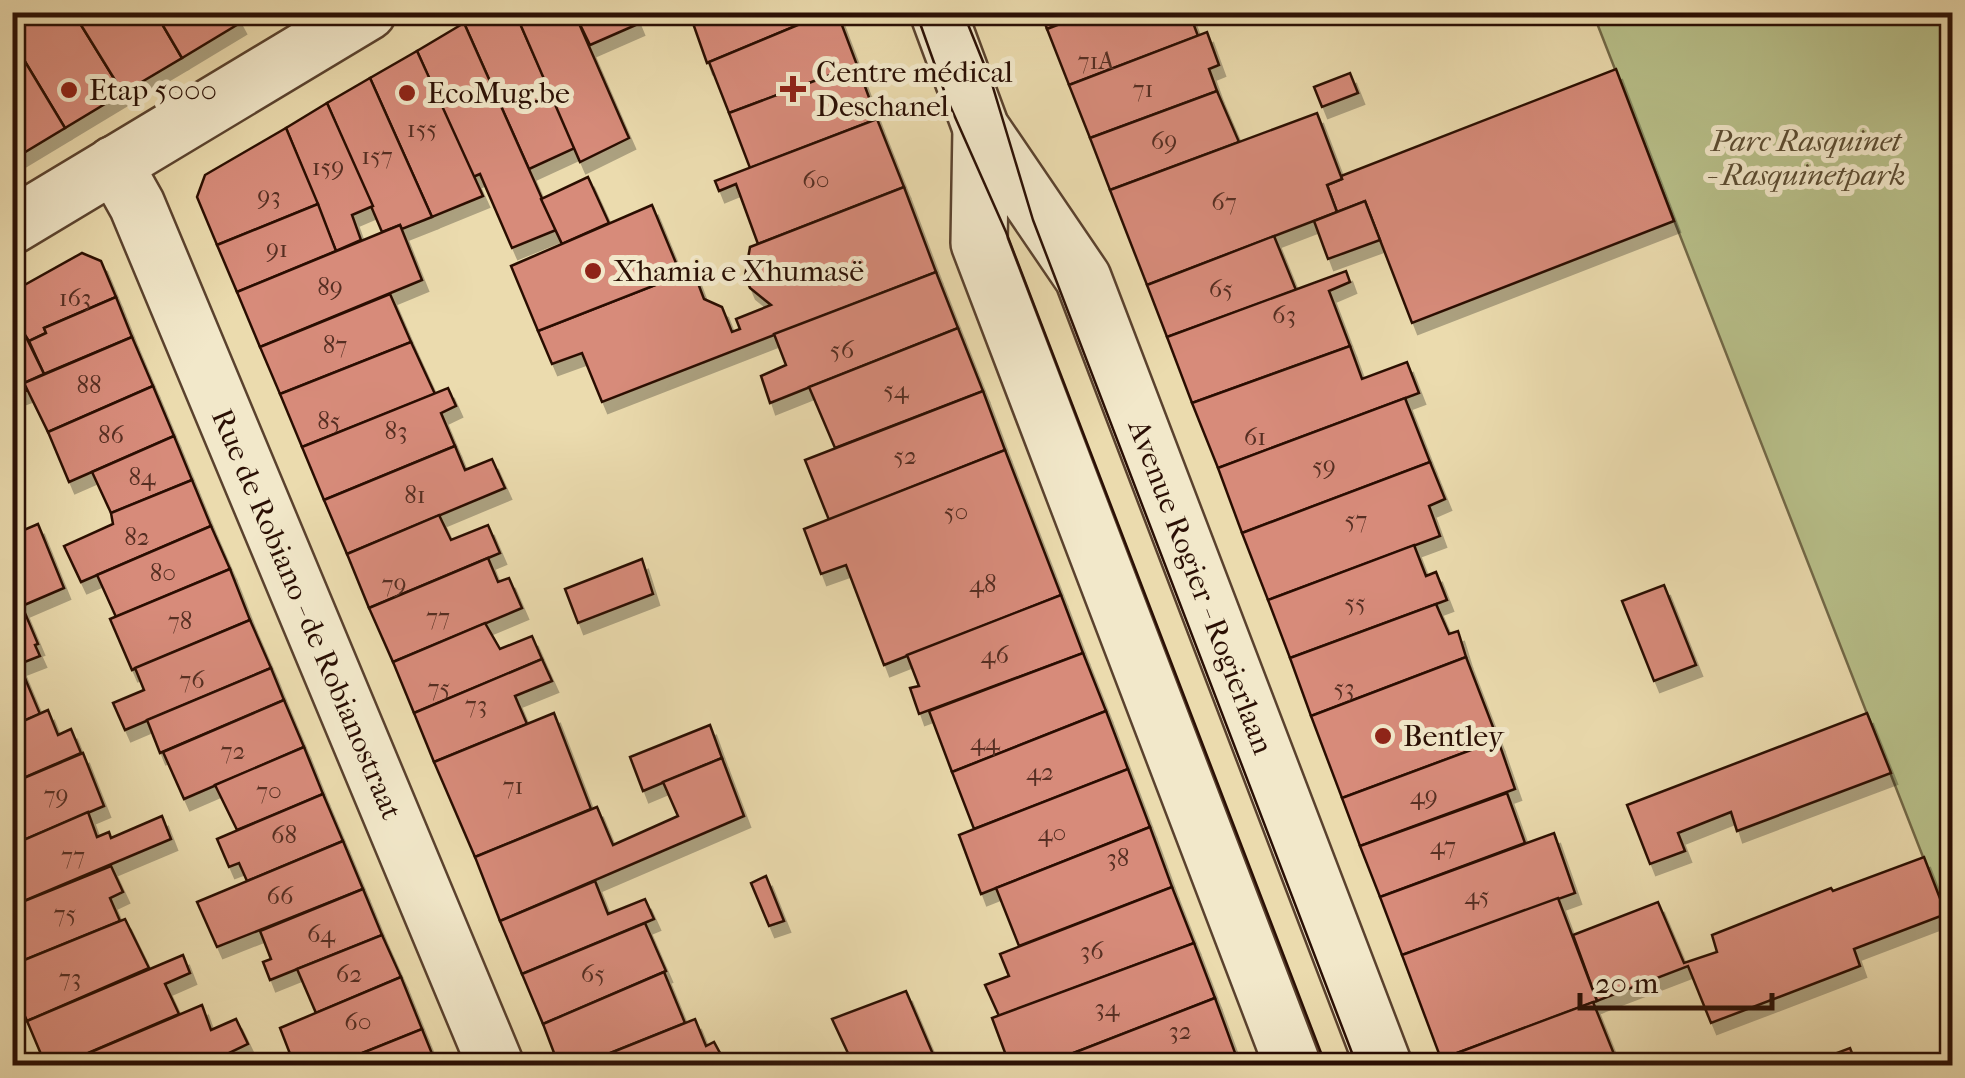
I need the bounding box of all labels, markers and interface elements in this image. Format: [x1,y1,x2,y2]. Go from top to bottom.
house number: 71A [1077,46,1115,75]
place label: Centre médical Deschanel [816,55,1013,124]
place label: Etap 5000 [89,73,217,108]
house number: 71 [1133,74,1153,103]
place label: EcoMug.be [427,76,570,111]
marker: Centre médical Deschanel [780,76,806,102]
marker: Etap 5000 [58,79,80,101]
marker: EcoMug.be [396,82,418,104]
house number: 155 [407,114,437,143]
park label: Parc Rasquinet - Rasquinetpark [1706,124,1906,193]
house number: 69 [1151,126,1177,155]
house number: 157 [361,141,393,170]
house number: 159 [312,152,344,181]
house number: 60 [802,165,830,194]
house number: 93 [257,181,281,210]
house number: 67 [1211,187,1237,216]
house number: 91 [266,234,288,263]
place label: Xhamia e Xhumasë [613,254,864,289]
marker: Xhamia e Xhumasë [582,260,604,282]
house number: 89 [317,272,343,301]
house number: 65 [1209,274,1233,303]
house number: 163 [59,283,91,312]
house number: 63 [1272,300,1296,329]
house number: 87 [323,330,347,359]
house number: 56 [830,335,855,364]
house number: 88 [76,370,102,399]
house number: 54 [883,375,910,404]
street label: Rue de Robiano - de Robianostraat [204,404,409,825]
house number: 85 [317,406,341,435]
street label: Avenue Rogier - Rogierlaan [1120,414,1281,760]
house number: 83 [385,416,407,445]
house number: 86 [98,420,125,449]
house number: 61 [1244,422,1266,451]
house number: 52 [893,441,917,470]
house number: 59 [1312,451,1336,480]
house number: 84 [128,462,157,491]
house number: 81 [404,480,426,509]
house number: 50 [944,497,968,526]
house number: 57 [1345,505,1367,534]
house number: 82 [124,522,150,551]
house number: 80 [150,558,176,587]
house number: 79 [381,569,407,598]
house number: 48 [969,569,997,598]
house number: 55 [1344,588,1366,617]
house number: 77 [426,602,450,631]
house number: 78 [168,606,192,635]
house number: 46 [981,640,1010,669]
house number: 76 [179,665,205,694]
house number: 75 [428,673,450,702]
house number: 53 [1333,673,1355,702]
house number: 73 [465,690,487,719]
place label: Bentley [1403,719,1505,754]
marker: Bentley [1372,725,1394,747]
house number: 44 [970,727,1001,756]
house number: 72 [221,736,245,765]
house number: 42 [1026,757,1054,786]
house number: 71 [503,771,523,800]
house number: 70 [256,776,282,805]
house number: 79 [43,780,69,809]
house number: 49 [1410,781,1438,810]
house number: 40 [1038,818,1066,847]
house number: 68 [271,820,297,849]
house number: 47 [1430,831,1456,860]
house number: 77 [61,841,85,870]
house number: 38 [1107,843,1129,872]
house number: 66 [266,881,294,910]
house number: 45 [1465,881,1489,910]
house number: 75 [54,899,76,928]
house number: 64 [307,919,336,948]
house number: 36 [1080,936,1104,965]
scale bar [1580,948,1772,1010]
house number: 62 [336,959,362,988]
house number: 65 [581,959,605,988]
house number: 73 [59,963,81,992]
text: 20 m [1595,966,1658,1001]
house number: 34 [1094,993,1121,1022]
house number: 60 [344,1007,372,1036]
house number: 32 [1168,1016,1192,1045]

